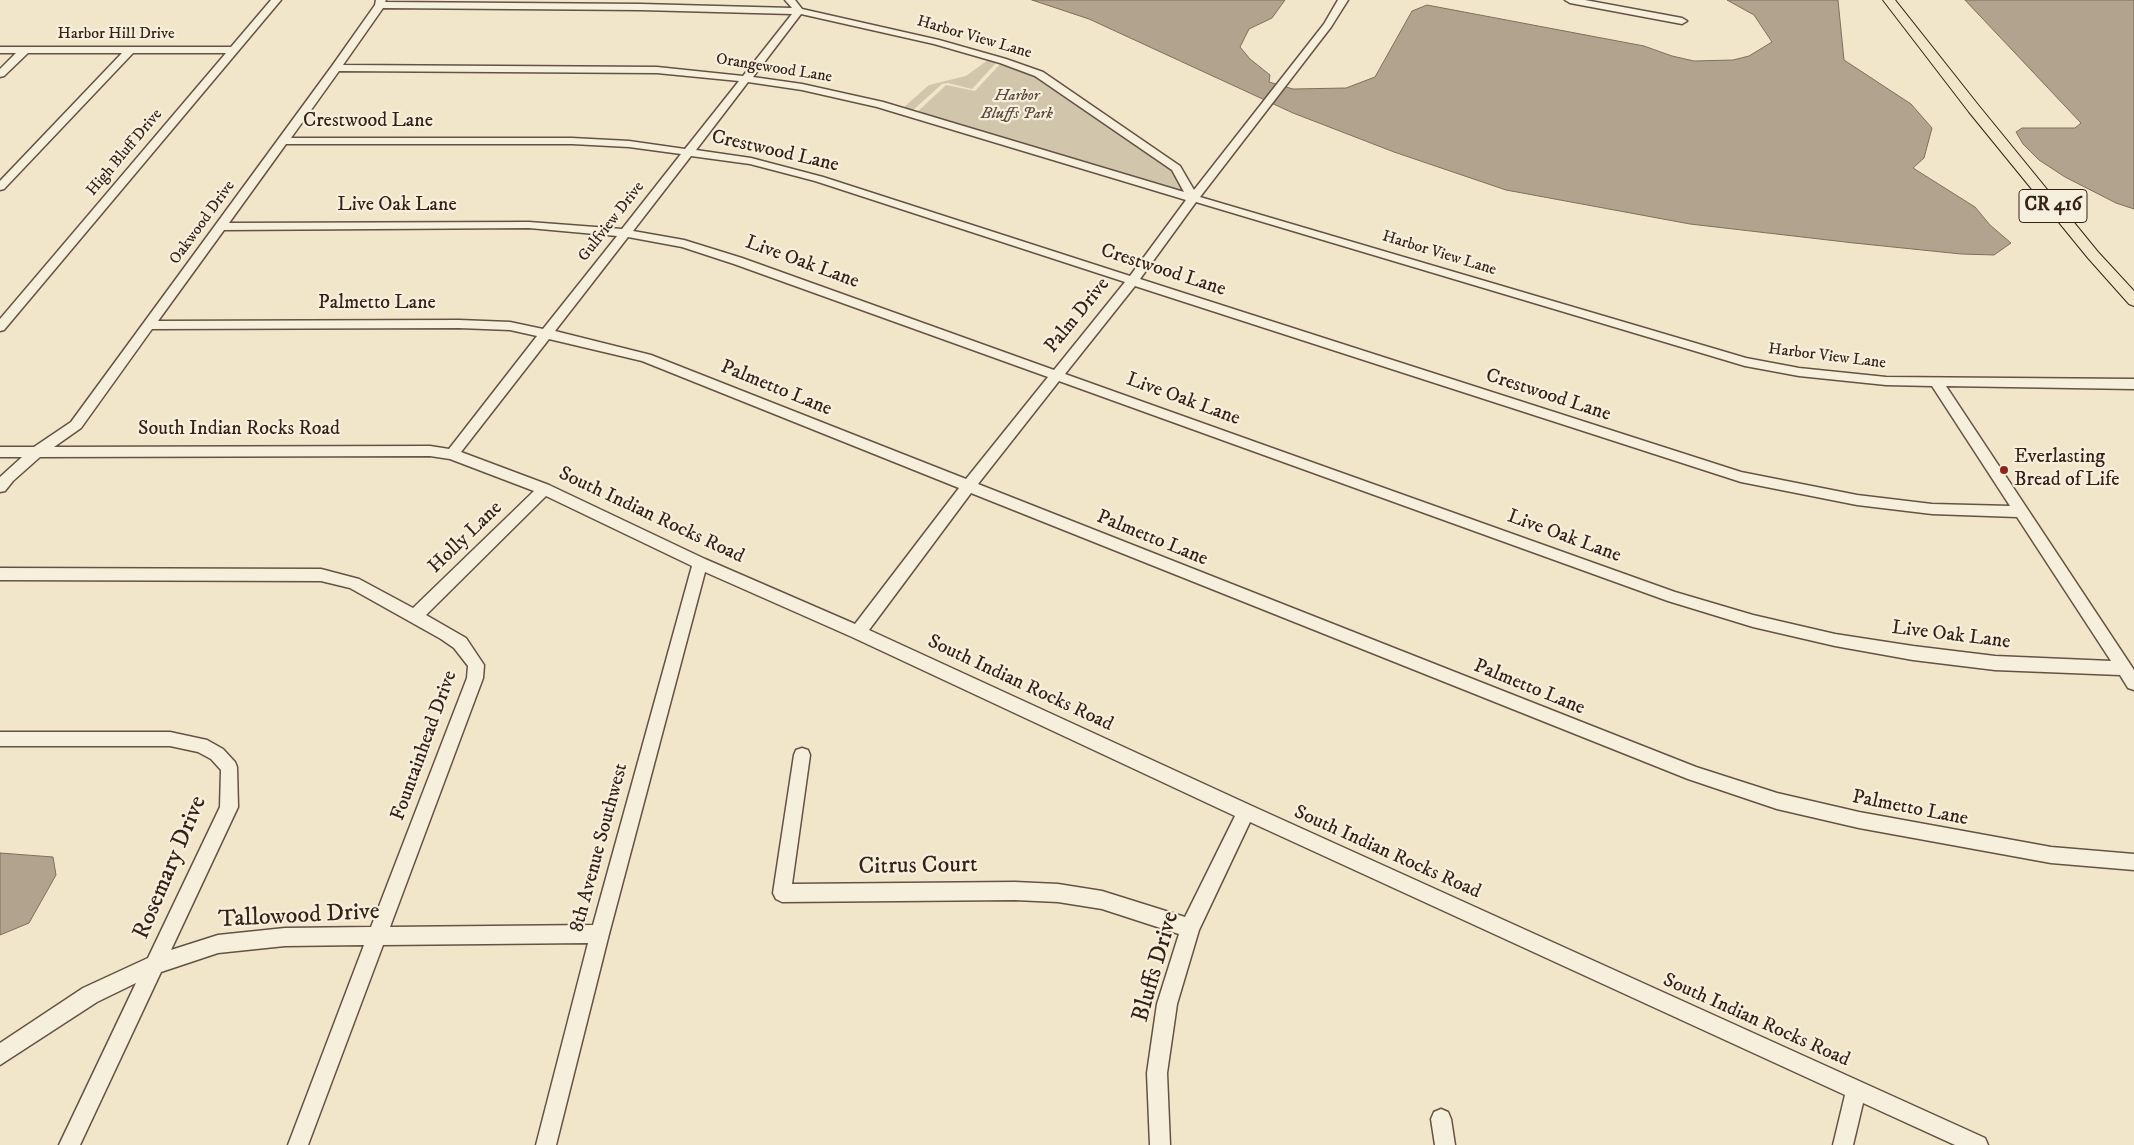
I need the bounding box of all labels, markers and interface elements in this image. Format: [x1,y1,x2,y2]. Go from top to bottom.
street label: Harbor View Lane [914,12,1034,64]
street label: Harbor Hill Drive [57,25,175,45]
street label: Orangewood Lane [715,50,833,88]
park label: Harbor Bluffs Park [981,87,1053,125]
street label: High Bluff Drive [83,106,167,200]
street label: Crestwood Lane [303,110,433,134]
street label: Crestwood Lane [709,126,841,178]
street label: Oakwood Drive [166,177,240,269]
street label: Gulfview Drive [575,178,649,266]
road number: CR 416 [2019,190,2087,222]
street label: Live Oak Lane [337,194,457,218]
street label: Harbor View Lane [1380,228,1498,280]
street label: Live Oak Lane [742,231,862,295]
street label: Crestwood Lane [1097,239,1229,303]
street label: Palm Drive [1040,273,1116,359]
street label: Palmetto Lane [318,292,436,316]
street label: Harbor View Lane [1767,340,1887,374]
street label: Palmetto Lane [717,356,835,422]
street label: Crestwood Lane [1482,364,1614,428]
street label: Live Oak Lane [1123,368,1243,432]
street label: South Indian Rocks Road [138,418,340,442]
place label: Everlasting Bread of Life [2014,446,2120,493]
street label: South Indian Rocks Road [554,462,748,570]
marker: Everlasting Bread of Life [1998,464,2010,476]
street label: Holly Lane [424,497,508,579]
street label: Live Oak Lane [1504,505,1624,569]
street label: Palmetto Lane [1093,506,1211,572]
street label: Live Oak Lane [1890,617,2012,655]
street label: South Indian Rocks Road [923,630,1117,738]
street label: Palmetto Lane [1470,655,1588,721]
street label: Fountainhead Drive [387,668,463,824]
street label: 8th Avenue Southwest [566,761,634,935]
street label: Palmetto Lane [1850,786,1970,832]
street label: Rosemary Drive [128,792,214,944]
street label: South Indian Rocks Road [1290,801,1484,905]
street label: Citrus Court [858,852,978,882]
street label: Tallowood Drive [218,898,380,936]
street label: Bluffs Drive [1127,908,1187,1026]
street label: South Indian Rocks Road [1659,969,1853,1073]

